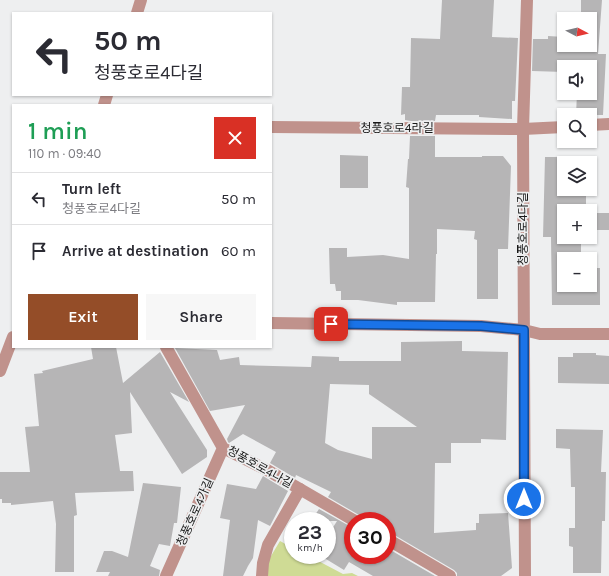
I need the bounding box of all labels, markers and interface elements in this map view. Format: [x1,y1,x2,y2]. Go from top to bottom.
north arrow [557,12,597,52]
map controls [557,12,597,292]
text: 50 m [94,24,162,57]
icon: left [28,28,80,80]
button: sound [557,60,597,100]
text: 청풍호로4다길 [94,62,203,84]
button: search [557,108,597,148]
text: 1 min [28,117,88,145]
button: close [214,117,256,159]
street label: 청풍호로4라길 [361,121,433,135]
text: 110 m · 09:40 [28,146,101,161]
button: layers [557,156,597,196]
text: Turn left [62,180,121,198]
icon: left [28,188,50,210]
text: 50 m [221,190,256,208]
street label: 청풍호로4다길 [516,193,530,265]
text: 청풍호로4다길 [62,201,141,216]
button: + [557,204,597,244]
icon: arrive [28,240,50,262]
text: Arrive at destination [62,242,209,260]
text: 60 m [221,242,256,260]
button: − [557,252,597,292]
button: Exit [28,294,138,340]
button: Share [146,294,256,340]
pin [314,307,348,341]
icon: arrive [320,313,342,335]
street label: 청풍호로4나길 [225,443,295,491]
street label: 청풍호로4가길 [174,476,216,548]
position arrow [503,478,545,520]
speed limit sign: 30 [344,512,396,564]
text: 23 [298,521,322,544]
text: km/h [297,542,323,554]

